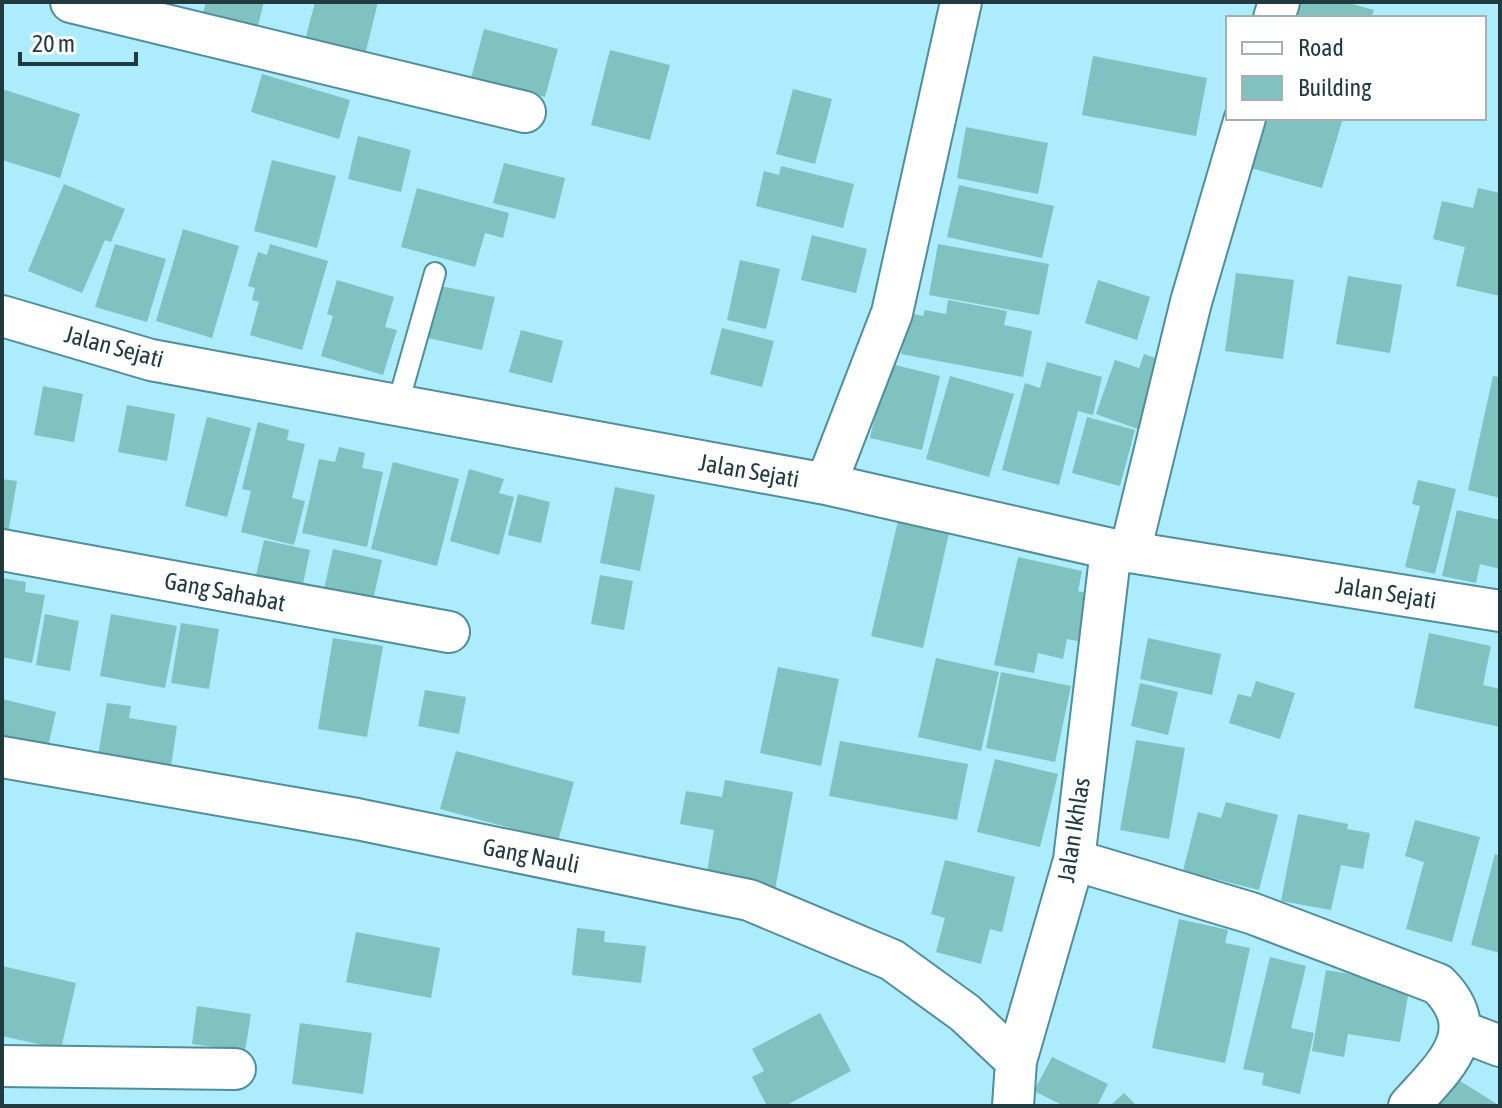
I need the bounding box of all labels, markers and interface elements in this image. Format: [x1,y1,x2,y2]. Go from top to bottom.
scale bar [20,16,136,66]
legend [1226,16,1486,120]
text: 20 m [32,30,75,57]
text: Road [1298,34,1344,61]
text: Building [1298,74,1372,101]
street label: Jalan Sejati [62,320,167,373]
street label: Jalan Sejati [697,448,801,493]
street label: Gang Sahabat [162,567,288,616]
street label: Jalan Sejati [1334,571,1438,614]
street label: Jalan Ikhlas [1052,776,1095,884]
street label: Gang Nauli [480,833,582,878]

